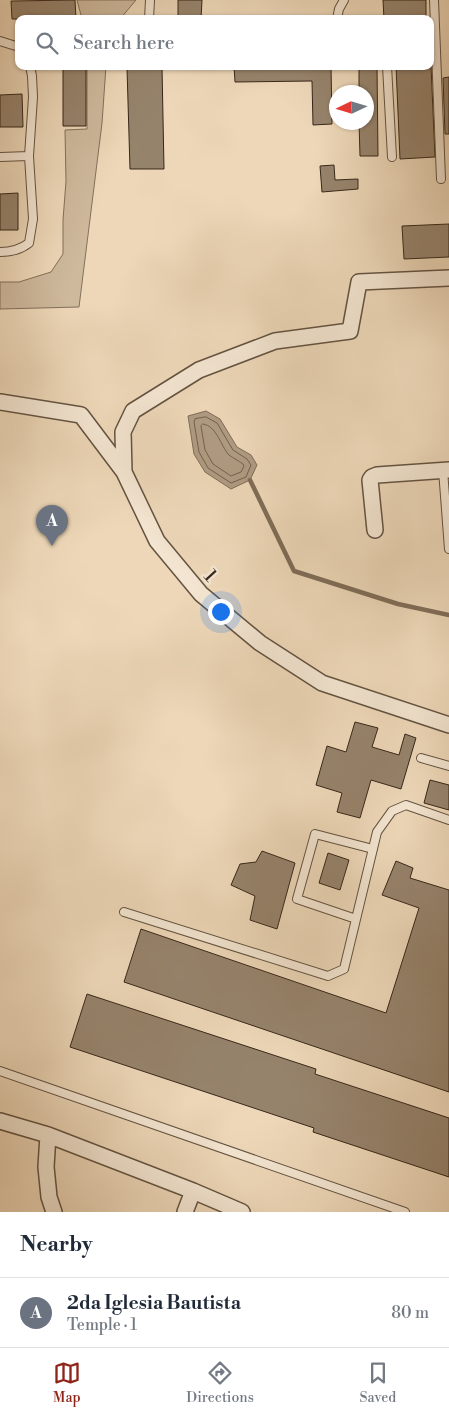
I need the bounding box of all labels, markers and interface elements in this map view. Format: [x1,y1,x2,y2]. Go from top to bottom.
search box [15,15,434,70]
icon: search [33,29,61,57]
text: Search here [73,31,174,55]
north arrow [329,85,374,130]
pin: A [36,505,68,546]
street label: 1 [199,565,222,587]
your location [208,599,234,625]
text: Nearby [20,1232,93,1258]
text: 2da Iglesia Bautista [67,1291,241,1315]
text: A [30,1303,42,1323]
text: 80 m [391,1303,429,1323]
text: Temple · 1 [67,1315,137,1335]
tab: Map [53,1359,81,1407]
tab: Directions [186,1359,254,1407]
tab: Saved [359,1359,396,1407]

